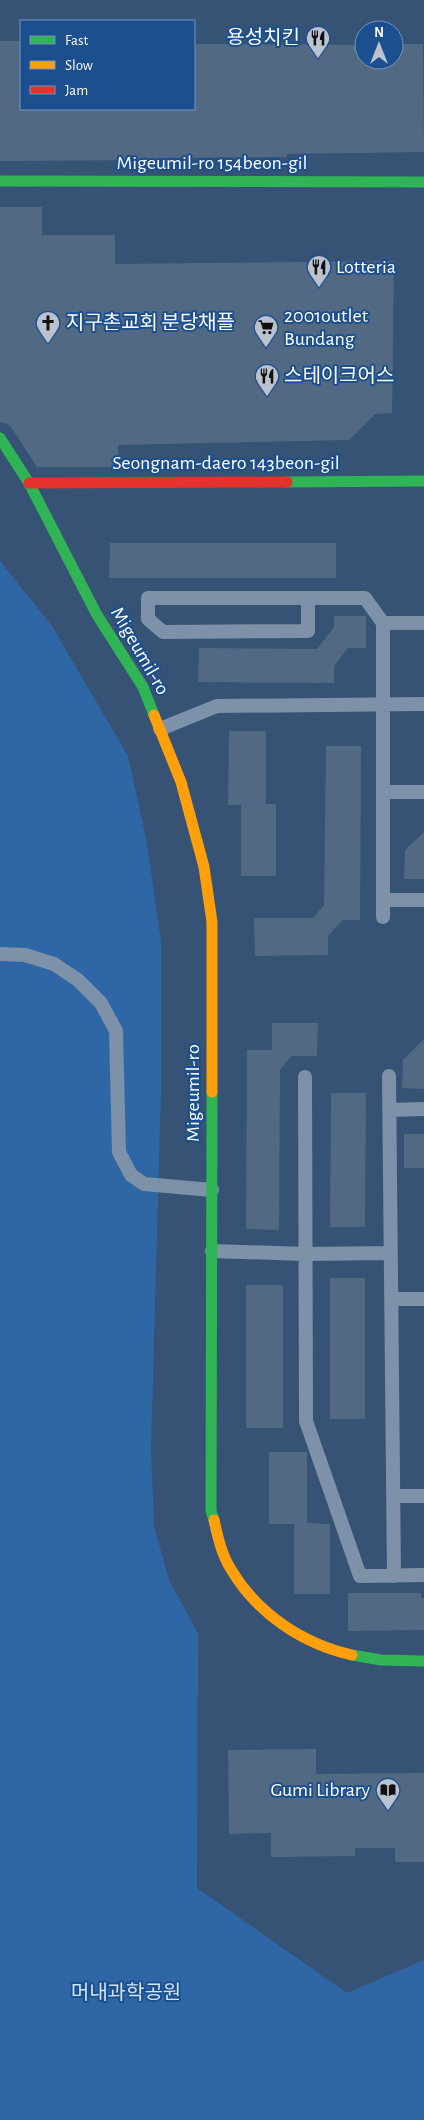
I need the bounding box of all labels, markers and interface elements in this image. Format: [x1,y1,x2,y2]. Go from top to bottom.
legend [20,20,195,110]
north arrow [354,20,404,70]
restaurant icon: 용성치킨 [305,25,331,59]
text: N [374,26,384,40]
place label: 용성치킨 [226,27,300,48]
text: Fast [65,33,89,48]
text: Slow [65,58,93,73]
text: Jam [65,83,88,98]
street label: Migeumil-ro 154beon-gil [116,153,308,173]
restaurant icon: Lotteria [306,254,332,288]
place label: Lotteria [336,257,396,277]
place label: 2001outlet Bundang [284,306,369,349]
church icon: 지구촌교회 분당채플 [35,310,61,344]
place label: 지구촌교회 분당채플 [66,312,235,333]
supermarket icon: 2001outlet Bundang [253,314,279,348]
restaurant icon: 스테이크어스 [254,363,280,397]
place label: 스테이크어스 [284,365,394,386]
street label: Seongnam-daero 143beon-gil [112,453,340,473]
street label: Migeumil-ro [107,604,173,698]
street label: Migeumil-ro [183,1044,203,1142]
library icon: Gumi Library [375,1777,401,1811]
place label: Gumi Library [270,1780,370,1800]
park label: 머내과학공원 [71,1982,181,2003]

